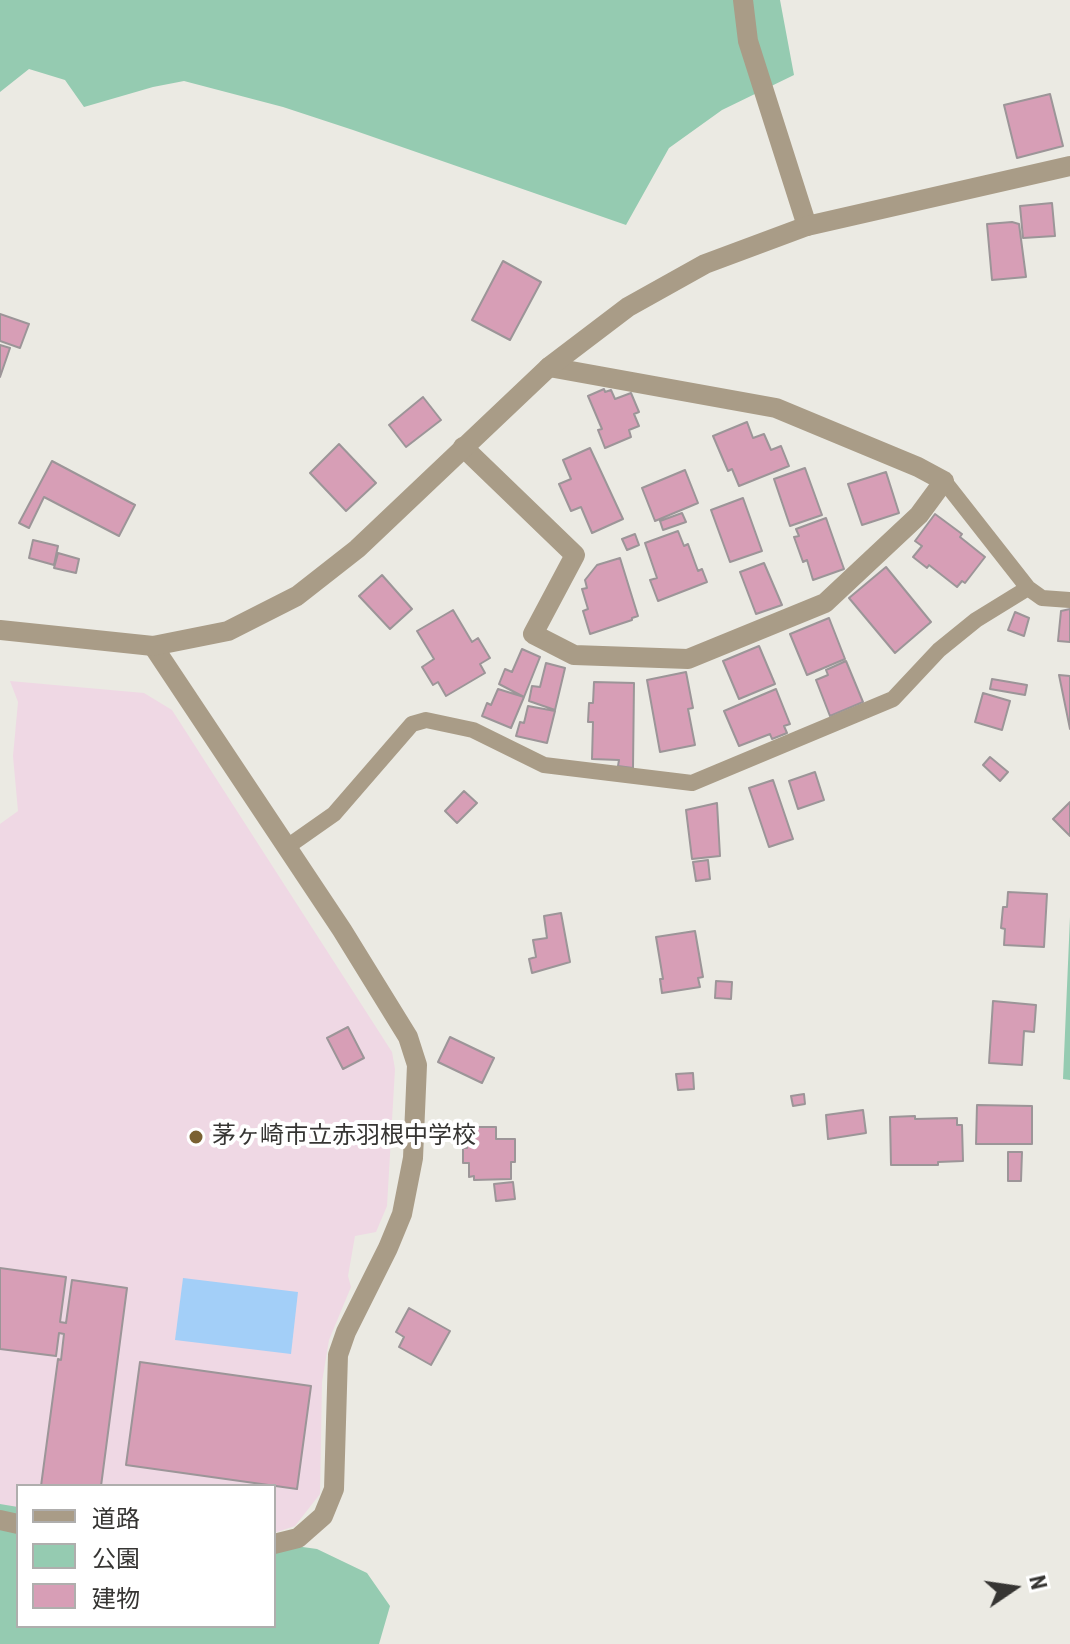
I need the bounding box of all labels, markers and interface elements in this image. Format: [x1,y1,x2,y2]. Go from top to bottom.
place label: 茅ヶ崎市立赤羽根中学校 [212,1123,476,1151]
marker: 茅ヶ崎市立赤羽根中学校 [187,1128,205,1146]
legend [16,1484,276,1628]
text: 道路 [92,1505,140,1533]
text: 公園 [92,1545,140,1573]
north arrow [974,1548,1054,1628]
text: N [1024,1573,1052,1592]
text: 建物 [92,1585,140,1613]

